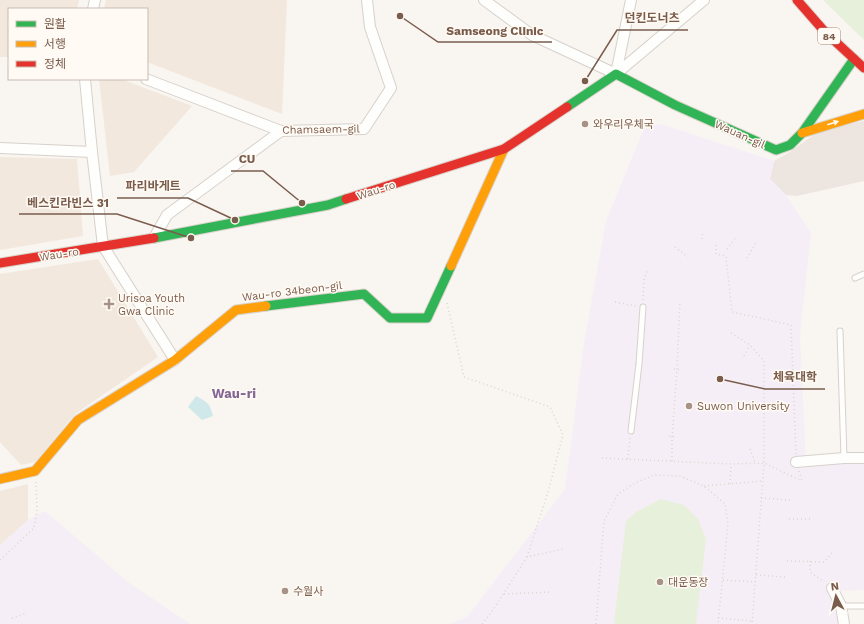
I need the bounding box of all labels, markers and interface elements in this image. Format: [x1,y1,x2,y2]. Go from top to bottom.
callout: 던킨도너츠 [617,6,688,30]
legend [8,8,148,80]
text: 던킨도너츠 [624,11,680,25]
text: 원활 [44,17,66,31]
callout: Samseong Clinic [438,18,552,42]
text: Samseong Clinic [446,24,544,38]
road number: 84 [818,28,840,44]
text: 서행 [44,37,66,51]
text: 정체 [44,57,66,71]
place label: 와우리우체국 [593,118,654,131]
street label: Wauan-gil [713,118,768,152]
marker: 와우리우체국 [580,119,590,129]
one-way arrow [827,120,839,126]
street label: Chamsaem-gil [282,122,361,137]
callout: CU [231,147,263,171]
text: CU [239,152,255,166]
callout: 파리바게트 [117,174,188,198]
street label: Wau-ro [355,178,397,203]
text: 파리바게트 [125,179,181,193]
callout: 베스킨라빈스 31 [19,190,117,214]
text: 베스킨라빈스 31 [27,196,109,210]
street label: Wau-ro [38,245,80,264]
street label: Wau-ro 34beon-gil [241,279,344,304]
place label: Urisoa Youth Gwa Clinic [118,292,185,318]
marker: Urisoa Youth Gwa Clinic [103,298,115,310]
callout: 체육대학 [765,365,825,389]
text: 체육대학 [773,370,817,384]
district label: Wau-ri [212,386,256,401]
place label: Suwon University [697,400,790,413]
marker: Suwon University [684,401,694,411]
place label: 대운동장 [668,576,708,589]
north arrow [816,576,856,616]
marker: 대운동장 [655,577,665,587]
text: N [830,580,840,594]
place label: 수월사 [293,585,323,598]
marker: 수월사 [280,586,290,596]

